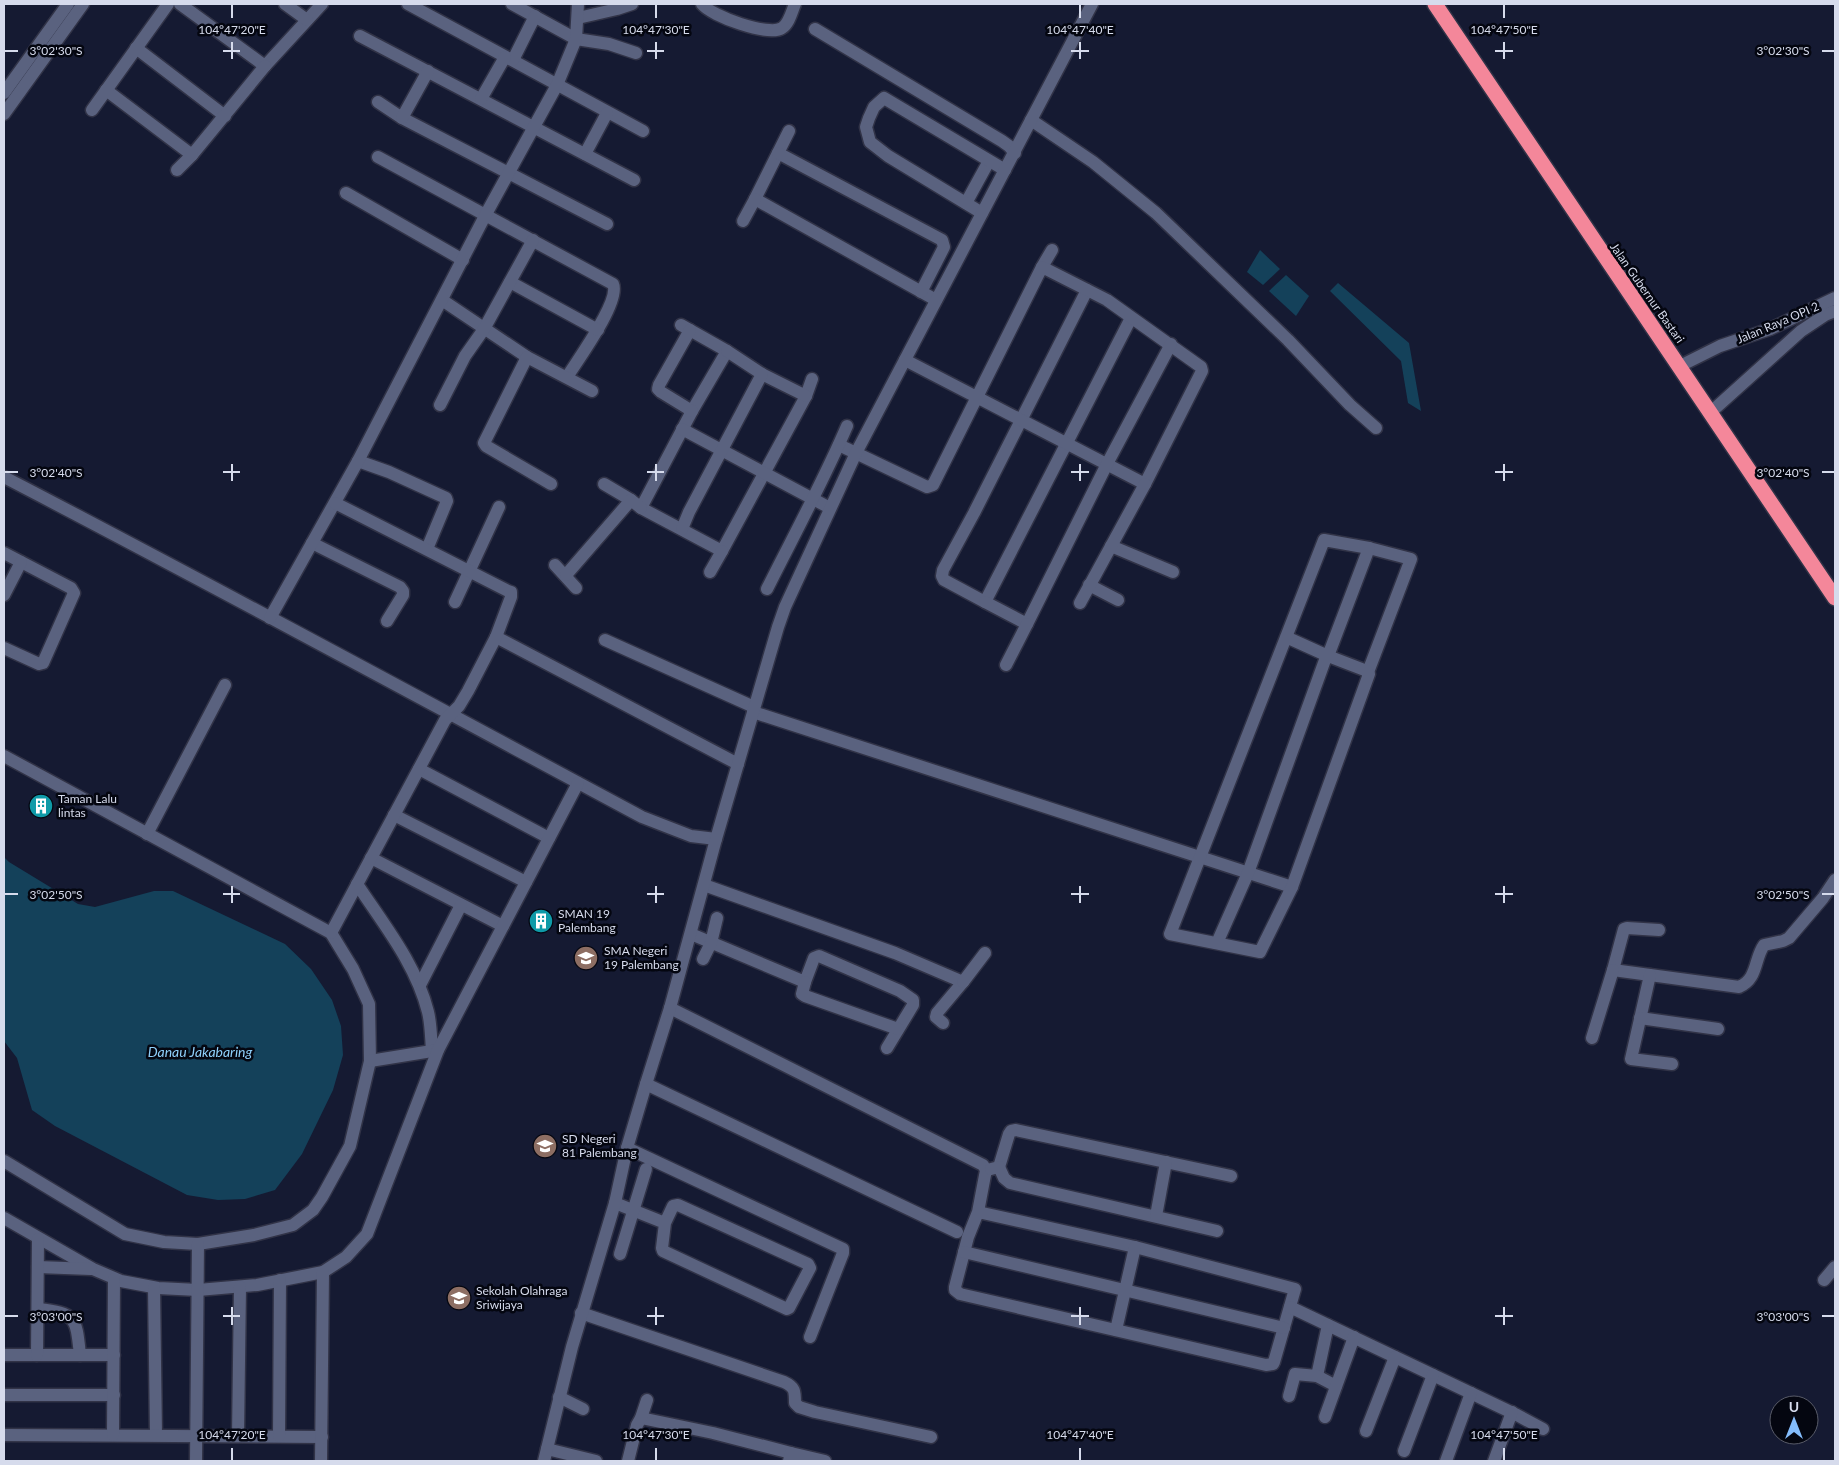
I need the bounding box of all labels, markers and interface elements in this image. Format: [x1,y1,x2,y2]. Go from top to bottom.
text: 104°47'20"E [198,22,266,37]
text: 104°47'30"E [622,22,690,37]
text: 104°47'40"E [1046,22,1114,37]
text: 104°47'50"E [1470,22,1538,37]
text: 3°02'30"S [29,43,83,58]
text: 3°02'30"S [1756,43,1810,58]
street label: Jalan Gubernur Bastari [1607,240,1688,346]
street label: Jalan Raya OPI 2 [1734,298,1821,347]
text: 3°02'40"S [29,465,83,480]
text: 3°02'40"S [1756,465,1810,480]
place label: Taman Lalu lintas [58,791,117,820]
building icon: Taman Lalu lintas [28,793,54,819]
text: 3°02'50"S [29,887,83,902]
text: 3°02'50"S [1756,887,1810,902]
place label: SMAN 19 Palembang [558,906,616,935]
building icon: SMAN 19 Palembang [528,908,554,934]
place label: SMA Negeri 19 Palembang [604,943,679,972]
school or university icon: SMA Negeri 19 Palembang [573,945,599,971]
water label: Danau Jakabaring [148,1043,253,1060]
place label: SD Negeri 81 Palembang [562,1131,637,1160]
school or university icon: SD Negeri 81 Palembang [532,1133,558,1159]
place label: Sekolah Olahraga Sriwijaya [476,1283,567,1312]
school or university icon: Sekolah Olahraga Sriwijaya [446,1285,472,1311]
text: 3°03'00"S [29,1309,83,1324]
text: 3°03'00"S [1756,1309,1810,1324]
north arrow [1769,1395,1819,1445]
text: U [1789,1398,1799,1415]
text: 104°47'20"E [198,1427,266,1442]
text: 104°47'30"E [622,1427,690,1442]
text: 104°47'40"E [1046,1427,1114,1442]
text: 104°47'50"E [1470,1427,1538,1442]

